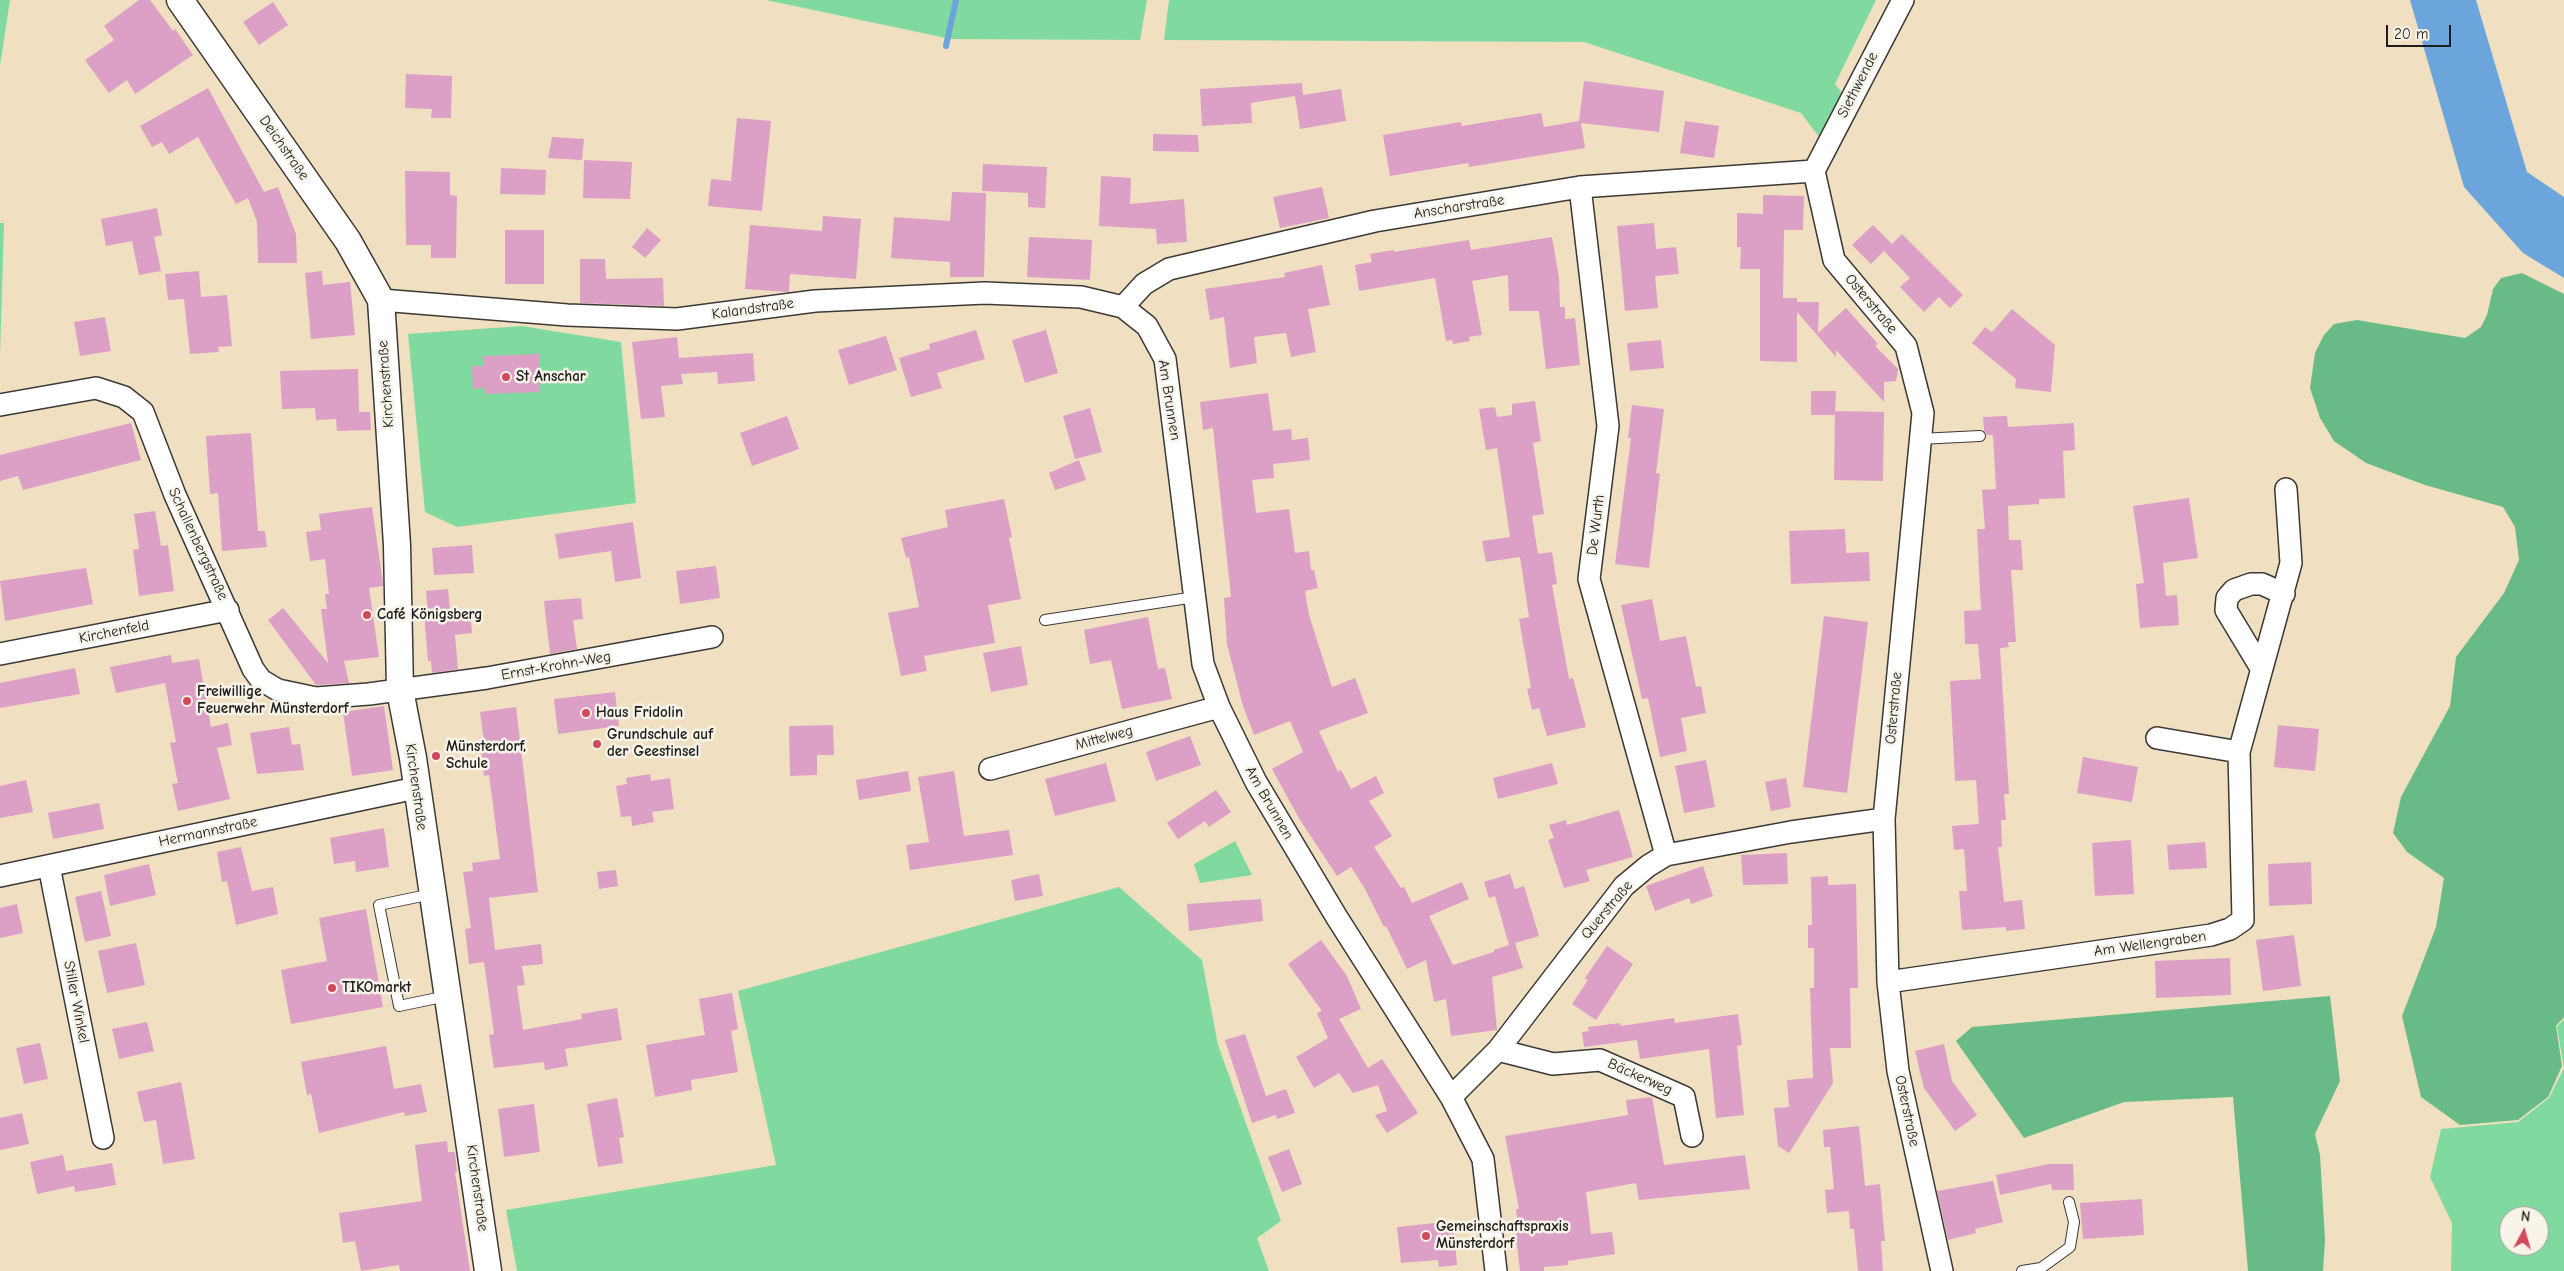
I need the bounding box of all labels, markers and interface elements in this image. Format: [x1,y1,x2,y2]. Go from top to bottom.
scale bar [2389,15,2454,47]
text: 20 m [2394,25,2428,43]
street label: Siethwende [1834,49,1882,121]
street label: Deichstraße [255,112,313,184]
street label: Anscharstraße [1412,191,1506,223]
street label: Osterstraße [1841,270,1901,338]
street label: Kalandstraße [711,294,795,324]
street label: Kirchenstraße [374,340,398,428]
street label: Am Brunnen [1154,358,1184,442]
place label: St Anschar [516,368,586,386]
marker: St Anschar [500,371,512,383]
street label: Schallenbergstraße [164,485,232,603]
street label: De Wurth [1583,494,1609,556]
place label: Café Königsberg [377,606,482,624]
marker: Café Königsberg [361,609,373,621]
street label: Kirchenfeld [77,616,151,648]
street label: Ernst-Krohn-Weg [500,647,612,685]
street label: Osterstraße [1882,671,1906,745]
place label: Freiwillige Feuerwehr Münsterdorf [197,683,349,718]
marker: Freiwillige Feuerwehr Münsterdorf [181,695,193,707]
place label: Haus Fridolin [596,704,683,722]
marker: Haus Fridolin [580,707,592,719]
street label: Mittelweg [1073,722,1135,754]
place label: Grundschule auf der Geestinsel [607,726,713,761]
place label: Münsterdorf, Schule [446,738,526,773]
marker: Grundschule auf der Geestinsel [591,738,603,750]
street label: Kirchenstraße [401,742,431,832]
marker: Münsterdorf, Schule [430,750,442,762]
street label: Am Brunnen [1241,763,1297,843]
street label: Hermannstraße [157,813,259,851]
street label: Querstraße [1577,877,1637,943]
street label: Am Wellengraben [2093,927,2207,961]
street label: Stiller Winkel [59,959,93,1045]
place label: TIKOmarkt [342,979,411,997]
marker: TIKOmarkt [326,982,338,994]
street label: Bäckerweg [1605,1055,1675,1099]
street label: Osterstraße [1891,1074,1923,1148]
street label: Kirchenstraße [462,1143,492,1233]
north arrow [2499,1206,2549,1256]
text: N [2520,1208,2531,1226]
place label: Gemeinschaftspraxis Münsterdorf [1436,1218,1569,1253]
marker: Gemeinschaftspraxis Münsterdorf [1420,1230,1432,1242]

